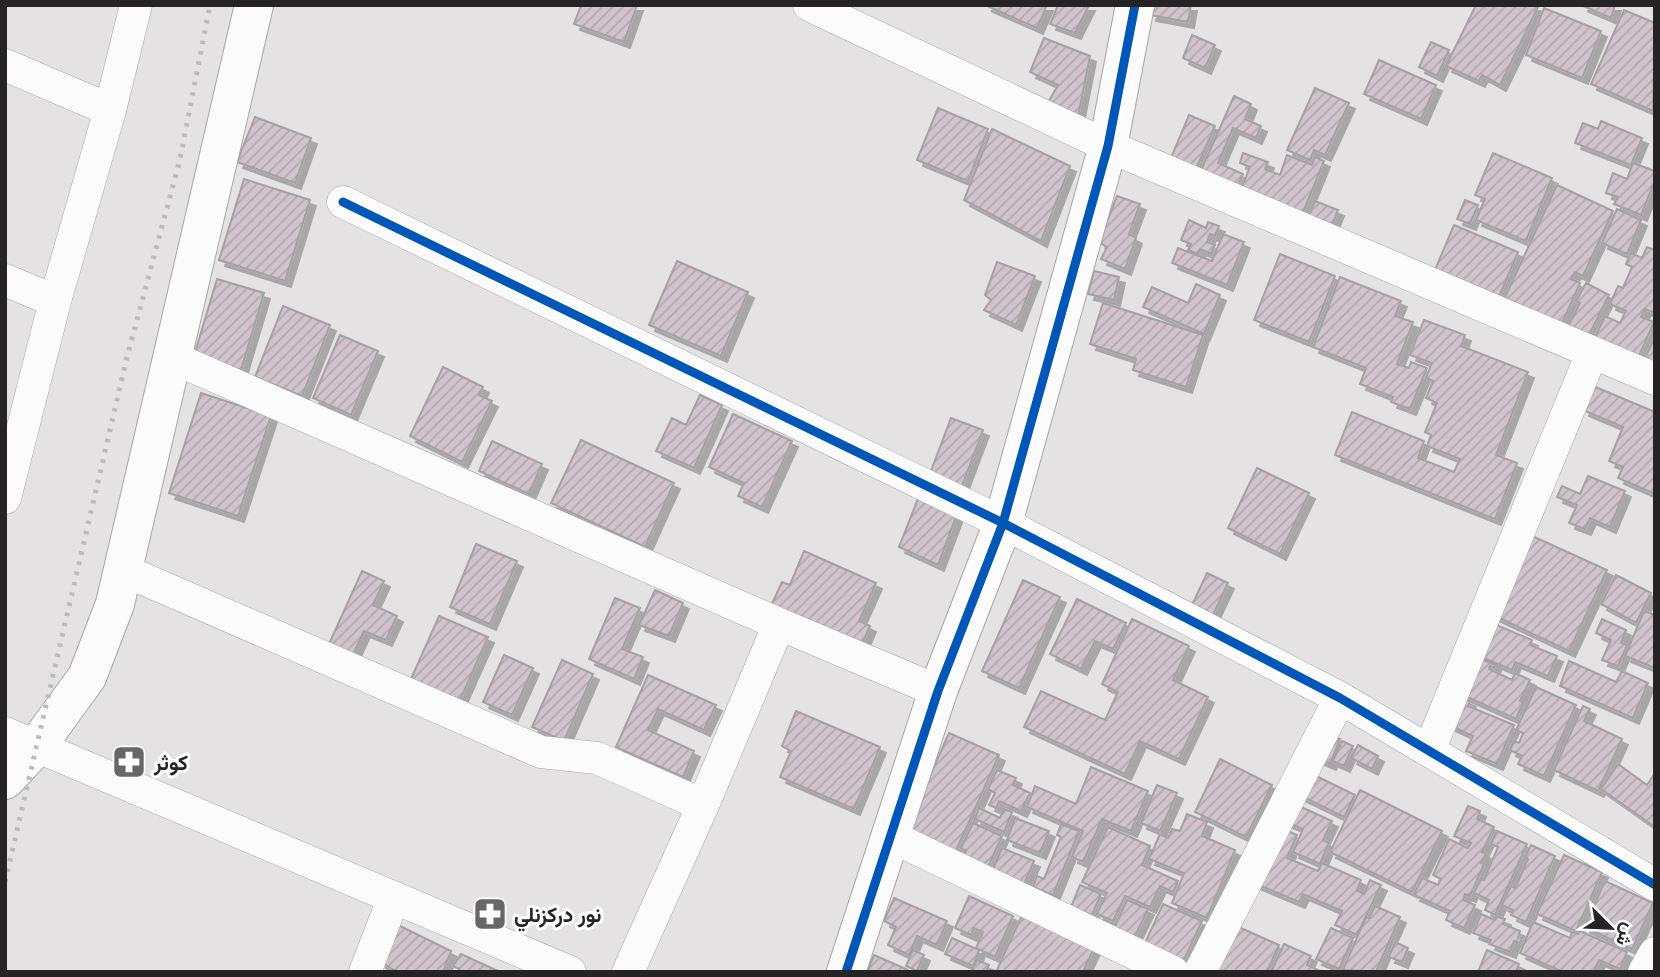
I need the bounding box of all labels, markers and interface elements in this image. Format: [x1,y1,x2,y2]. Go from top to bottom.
pharmacy icon: كوثر [110,743,148,781]
place label: كوثر [153,750,188,776]
north arrow [1576,893,1646,963]
pharmacy icon: نور دركزنلي [471,895,509,933]
place label: نور دركزنلي [514,902,602,932]
text: ش [1611,920,1641,950]

